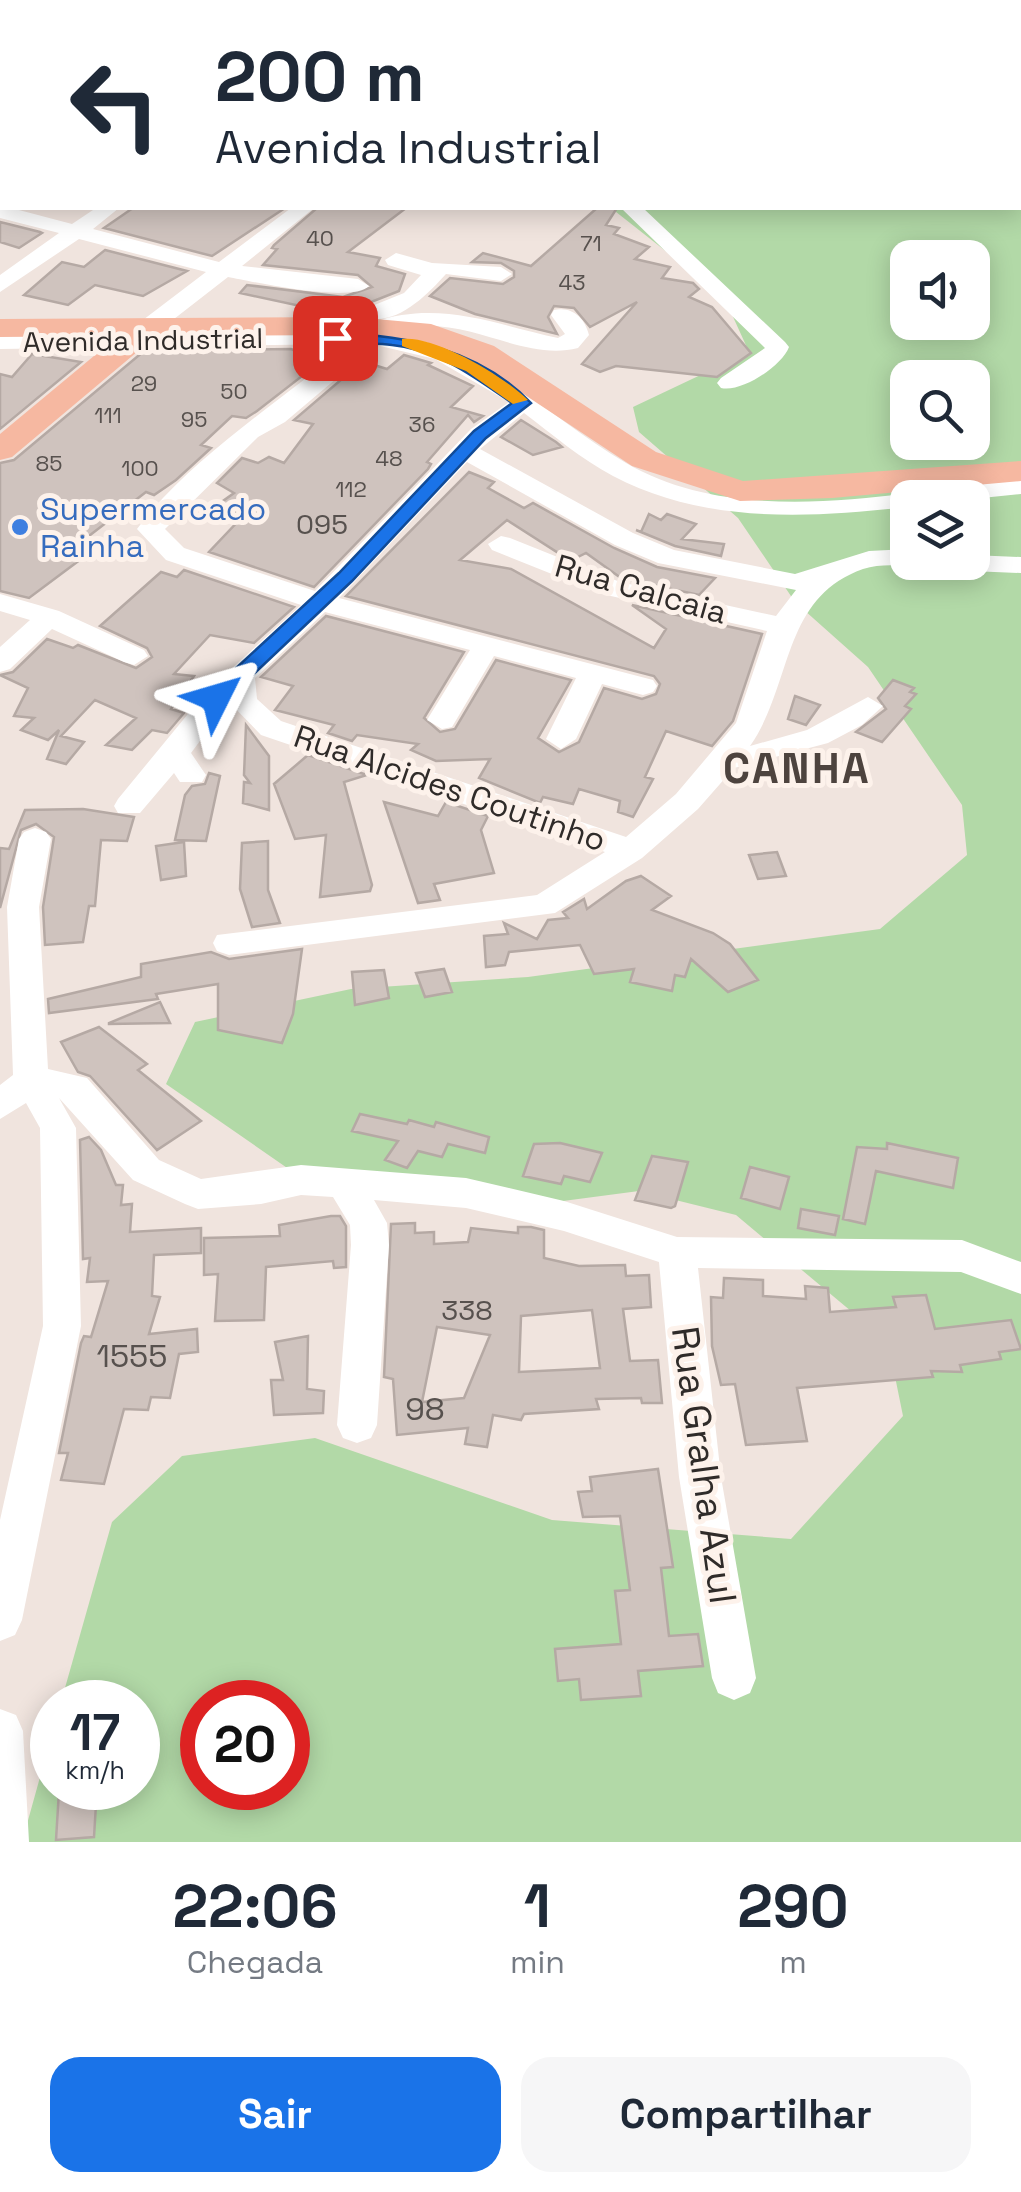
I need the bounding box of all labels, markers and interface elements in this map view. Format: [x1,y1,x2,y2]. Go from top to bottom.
text: 200 m [215,32,425,121]
icon: left [50,40,180,170]
text: Avenida Industrial [215,119,601,176]
house number: 40 [306,224,334,252]
house number: 71 [580,229,602,257]
map controls [890,240,990,580]
button: sound [890,240,990,340]
house number: 43 [558,268,586,296]
pin [293,296,378,381]
icon: arrive [308,311,363,366]
street label: Avenida Industrial [22,320,264,360]
button: search [890,360,990,460]
house number: 29 [131,369,157,397]
house number: 50 [220,377,248,405]
house number: 111 [94,401,122,429]
house number: 95 [181,405,207,433]
house number: 36 [409,410,435,438]
house number: 48 [375,444,403,472]
house number: 85 [36,449,62,477]
house number: 100 [121,454,159,482]
house number: 112 [335,475,367,503]
button: layers [890,480,990,580]
place label: Supermercado Rainha [40,489,266,566]
house number: 095 [296,506,348,542]
marker: Supermercado Rainha [9,516,31,538]
street label: Rua Calcaia [550,545,732,633]
position arrow [164,646,268,750]
street label: Rua Alcides Coutinho [289,716,611,860]
district label: CANHA [723,742,871,795]
house number: 338 [441,1292,493,1328]
street label: Rua Gralha Azul [661,1323,747,1607]
house number: 1555 [97,1336,167,1376]
house number: 98 [405,1389,445,1429]
speed limit sign: 20 [180,1680,310,1810]
text: 17 [70,1701,120,1765]
text: km/h [65,1754,125,1786]
text: 22:06 [172,1868,338,1945]
text: 1 [524,1868,551,1945]
text: 290 [737,1868,849,1945]
text: Chegada [187,1942,323,1982]
text: min [510,1942,565,1982]
text: m [779,1942,807,1982]
button: Sair [50,2057,501,2172]
button: Compartilhar [521,2057,971,2172]

